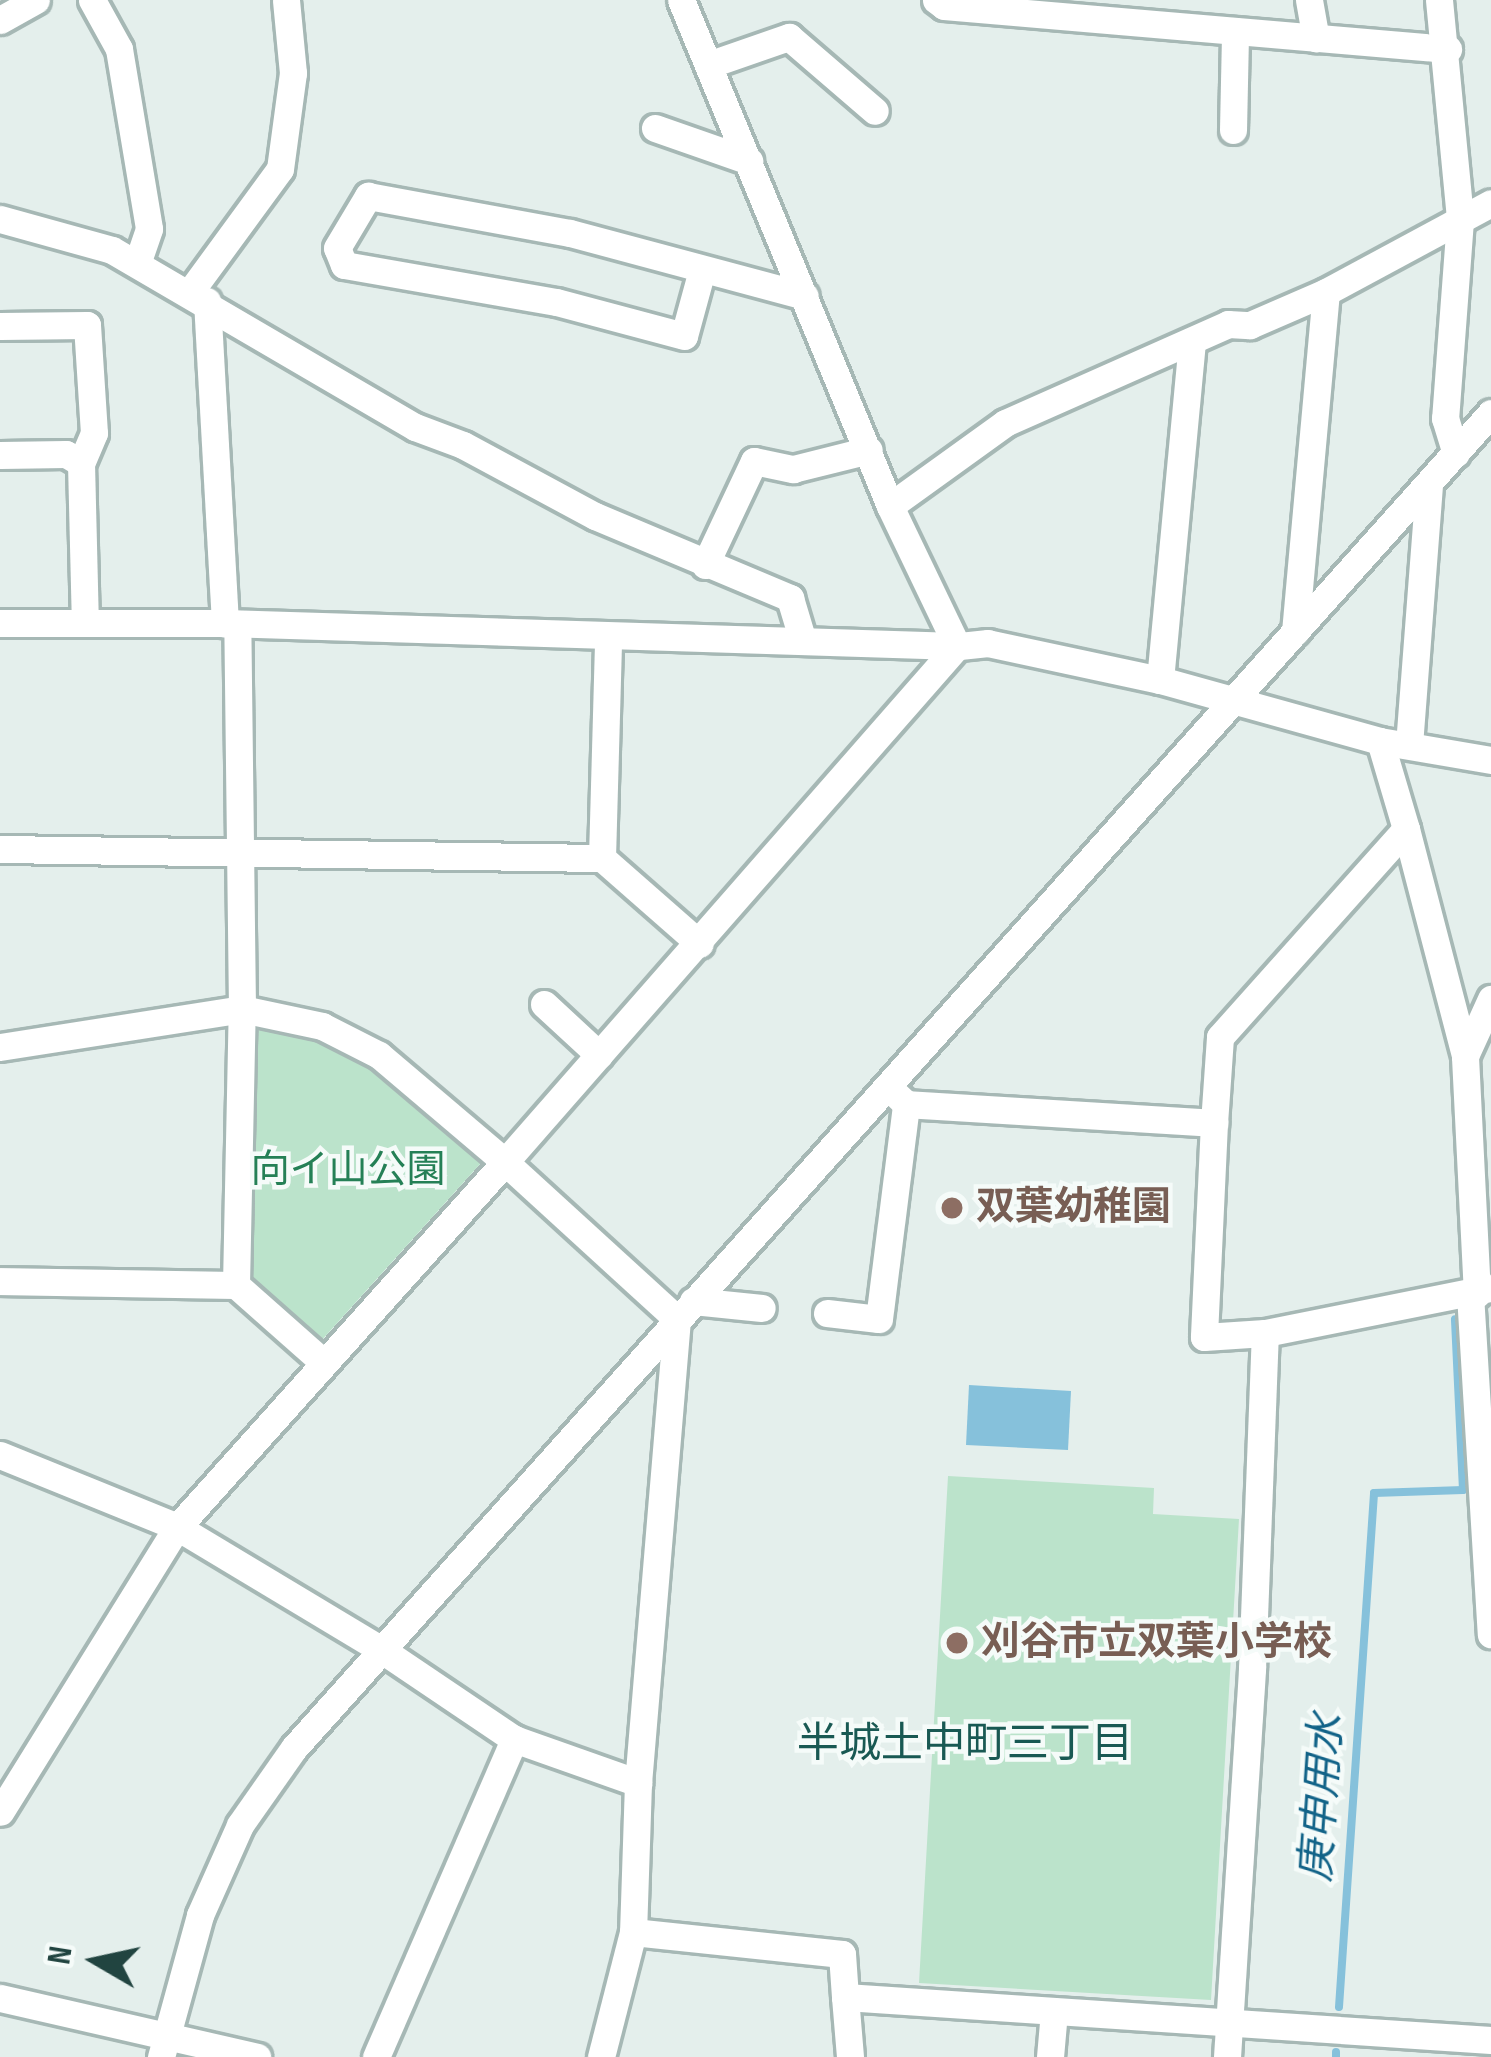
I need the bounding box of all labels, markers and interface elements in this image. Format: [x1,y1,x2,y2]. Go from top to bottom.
park label: 向イ山公園 [251,1148,445,1194]
place label: 双葉幼稚園 [976,1185,1171,1231]
marker: 双葉幼稚園 [939,1195,965,1221]
place label: 刈谷市立双葉小学校 [981,1620,1332,1666]
marker: 刈谷市立双葉小学校 [944,1630,970,1656]
water label: 庚申用水 [1292,1712,1354,1884]
district label: 半城土中町三丁目 [797,1720,1133,1770]
north arrow [36,1901,156,2021]
text: N [39,1944,82,1967]

